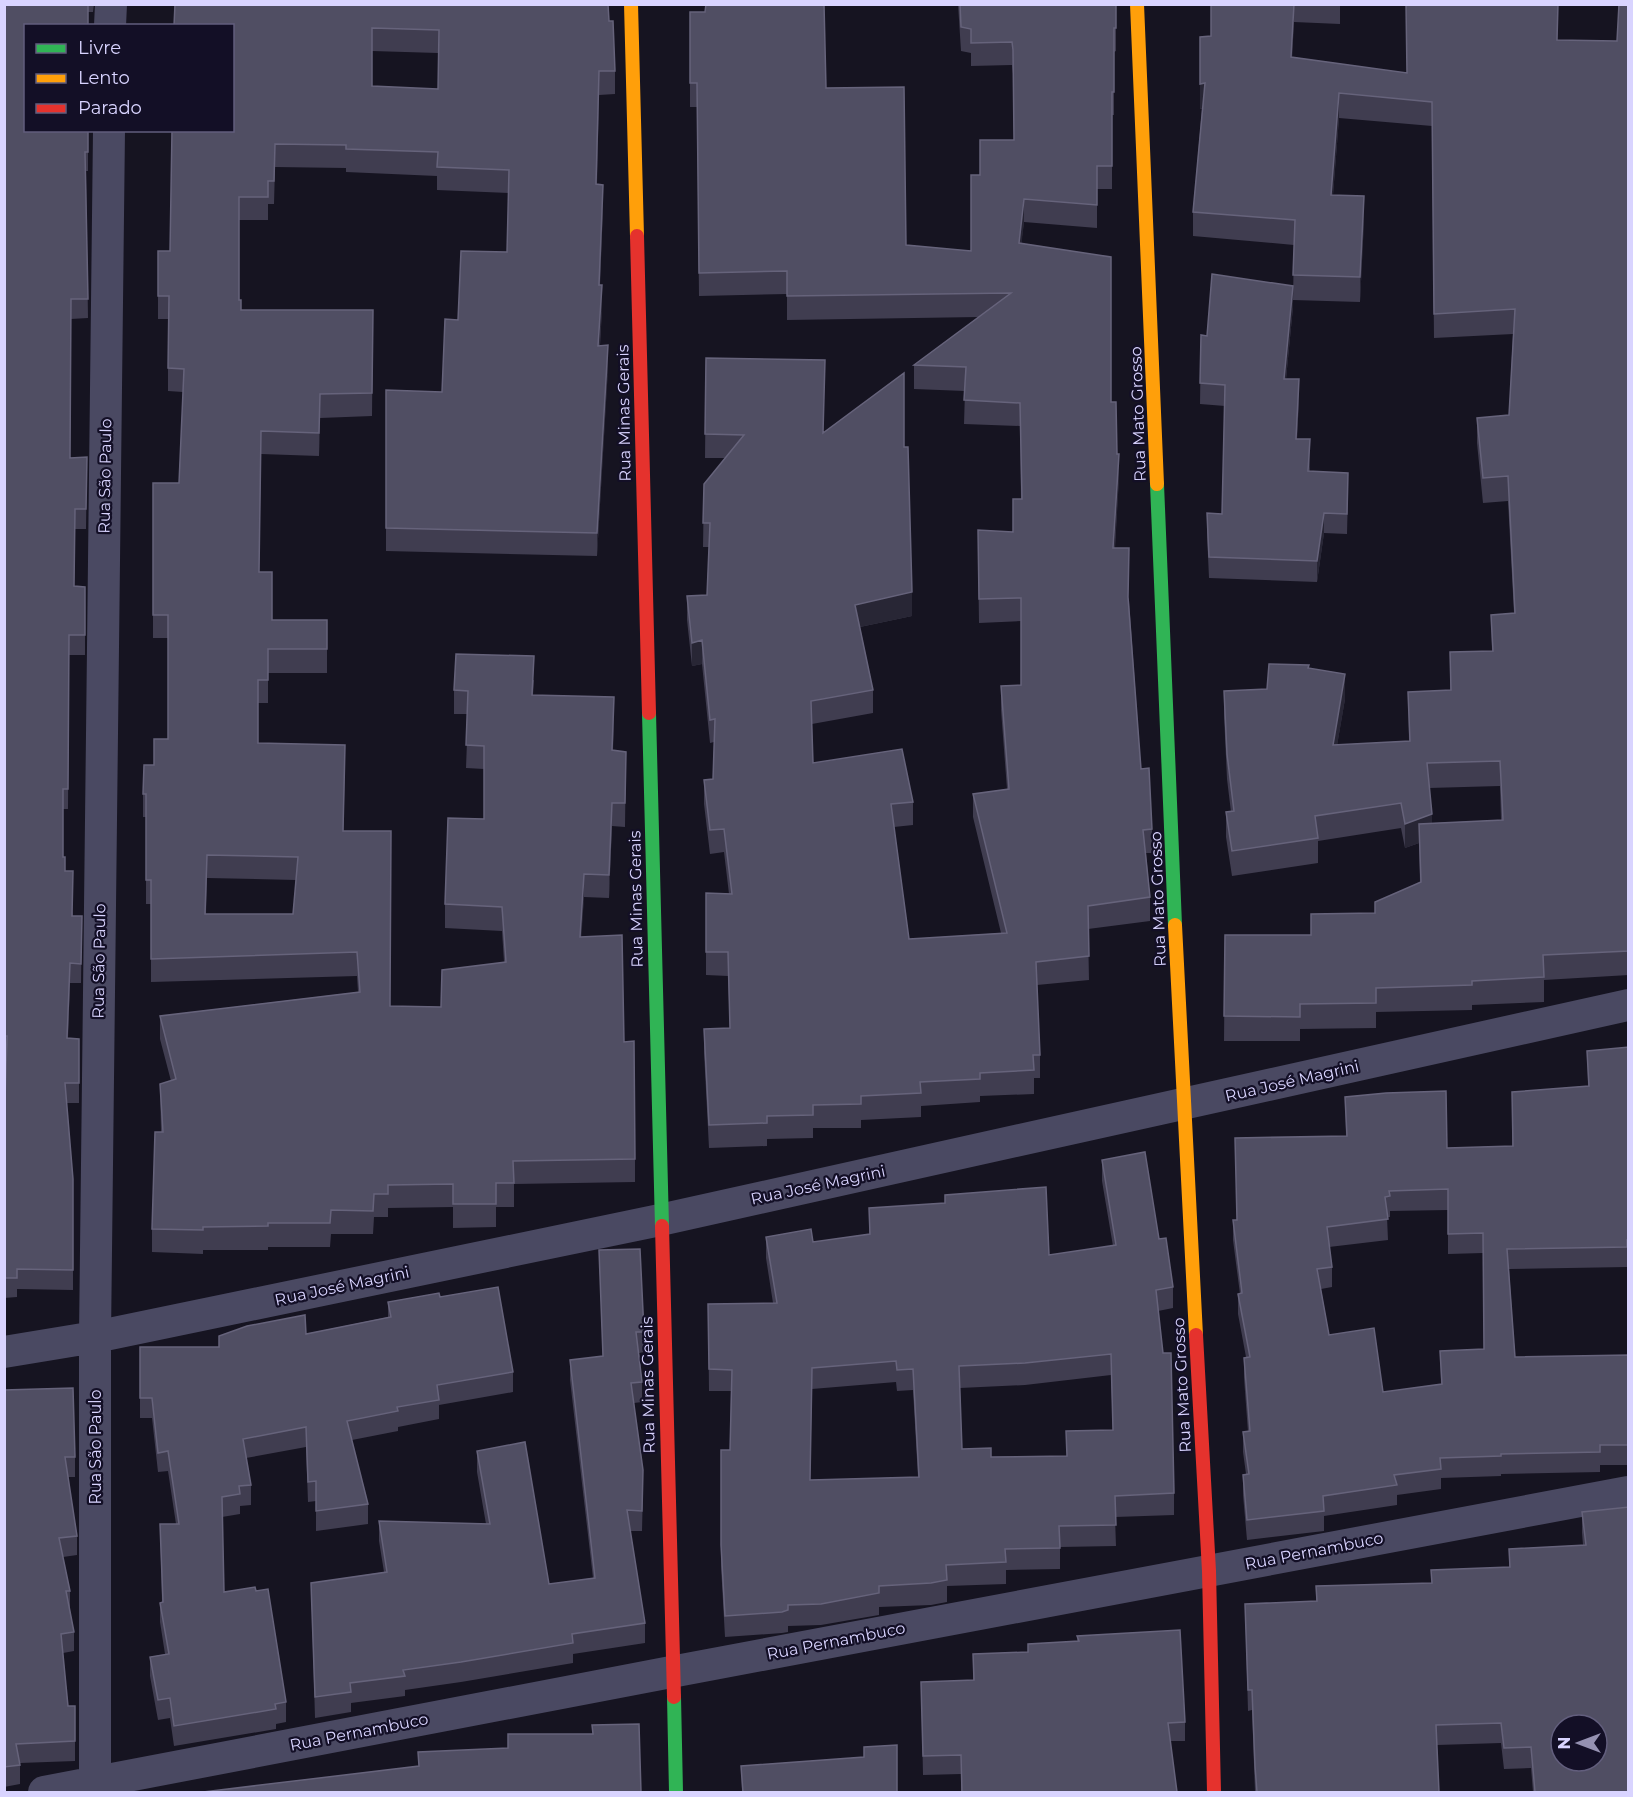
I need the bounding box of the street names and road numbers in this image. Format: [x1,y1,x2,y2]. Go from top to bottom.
street label: Rua Minas Gerais [613,344,635,482]
street label: Rua Mato Grosso [1126,346,1150,482]
street label: Rua São Paulo [94,418,116,534]
street label: Rua Minas Gerais [625,830,647,968]
street label: Rua Mato Grosso [1146,831,1170,967]
street label: Rua São Paulo [88,903,110,1019]
street label: Rua José Magrini [1223,1056,1361,1106]
street label: Rua José Magrini [749,1161,887,1209]
street label: Rua José Magrini [273,1262,411,1310]
street label: Rua Minas Gerais [637,1316,659,1454]
street label: Rua Mato Grosso [1169,1317,1195,1453]
street label: Rua São Paulo [86,1389,105,1505]
street label: Rua Pernambuco [1243,1528,1385,1574]
street label: Rua Pernambuco [765,1618,907,1664]
street label: Rua Pernambuco [288,1709,430,1755]

